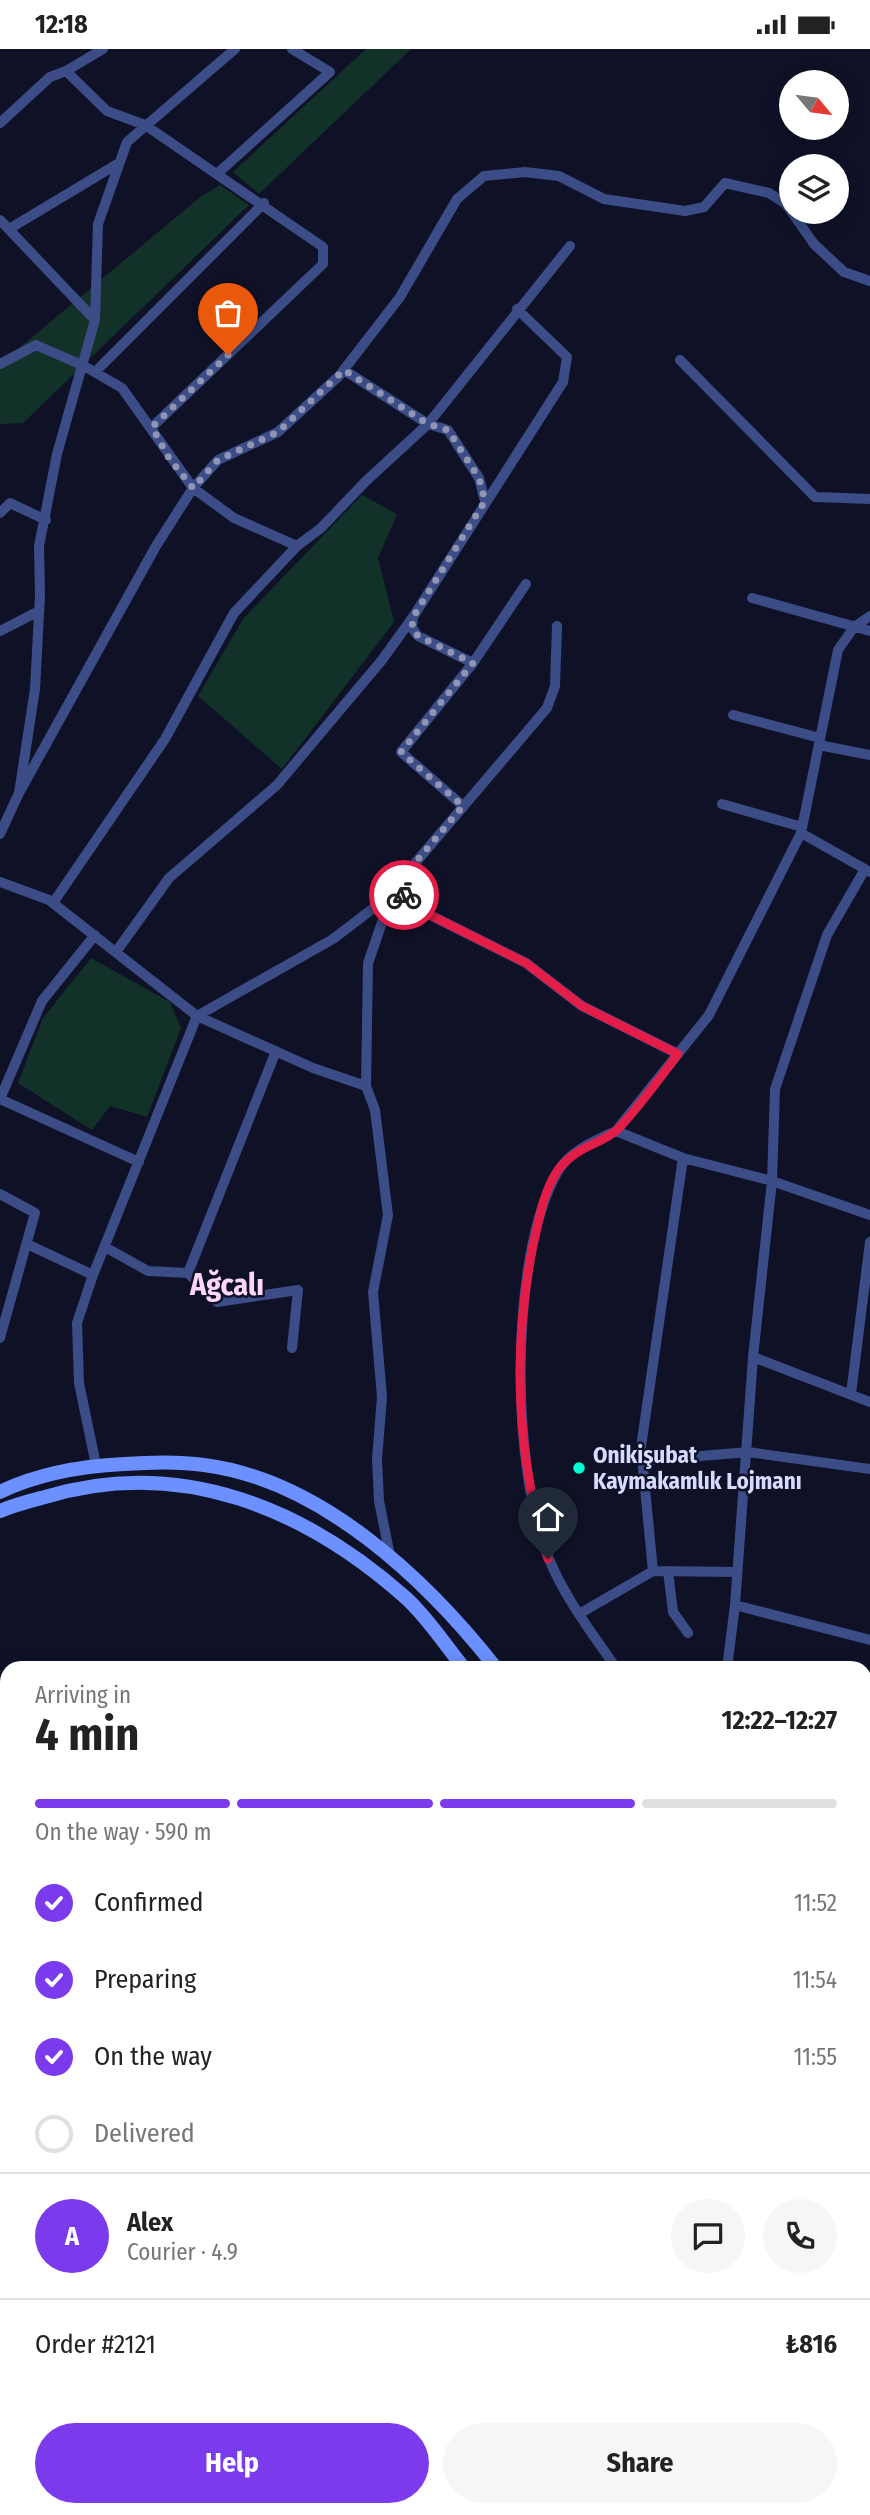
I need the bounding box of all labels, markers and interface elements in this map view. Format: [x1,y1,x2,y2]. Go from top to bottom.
text: 12:18 [35,9,88,40]
north arrow [779,70,849,140]
map controls [779,70,849,224]
button: layers [779,154,849,224]
pin [198,283,258,355]
icon: bag [209,294,247,332]
courier [369,860,439,930]
icon: bike [385,876,423,914]
district label: Ağcalı [189,1267,264,1303]
place label: Onikişubat Kaymakamlık Lojmanı [593,1441,802,1495]
marker: Onikişubat Kaymakamlık Lojmanı [571,1460,587,1476]
pin [518,1487,578,1559]
icon: home [529,1498,567,1536]
text: Arriving in [35,1681,131,1709]
text: 12:22–12:27 [721,1705,837,1736]
text: 4 min [35,1707,139,1762]
text: On the way · 590 m [35,1818,211,1846]
icon: check [35,1884,73,1922]
text: Confirmed [94,1887,204,1918]
text: 11:52 [794,1889,837,1917]
icon: check [35,1961,73,1999]
text: Preparing [94,1964,196,1995]
text: 11:54 [793,1966,837,1994]
icon: check [35,2038,73,2076]
text: On the way [94,2041,212,2072]
text: 11:55 [793,2043,837,2071]
text: Delivered [94,2118,195,2149]
button: chat [671,2199,745,2273]
button: phone [763,2199,837,2273]
text: Alex [127,2207,173,2238]
text: A [65,2221,79,2252]
text: Courier · 4.9 [127,2238,238,2266]
text: Order #2121 [35,2329,156,2360]
text: ₺816 [785,2329,837,2360]
button: Help [35,2423,429,2503]
button: Share [443,2423,837,2503]

